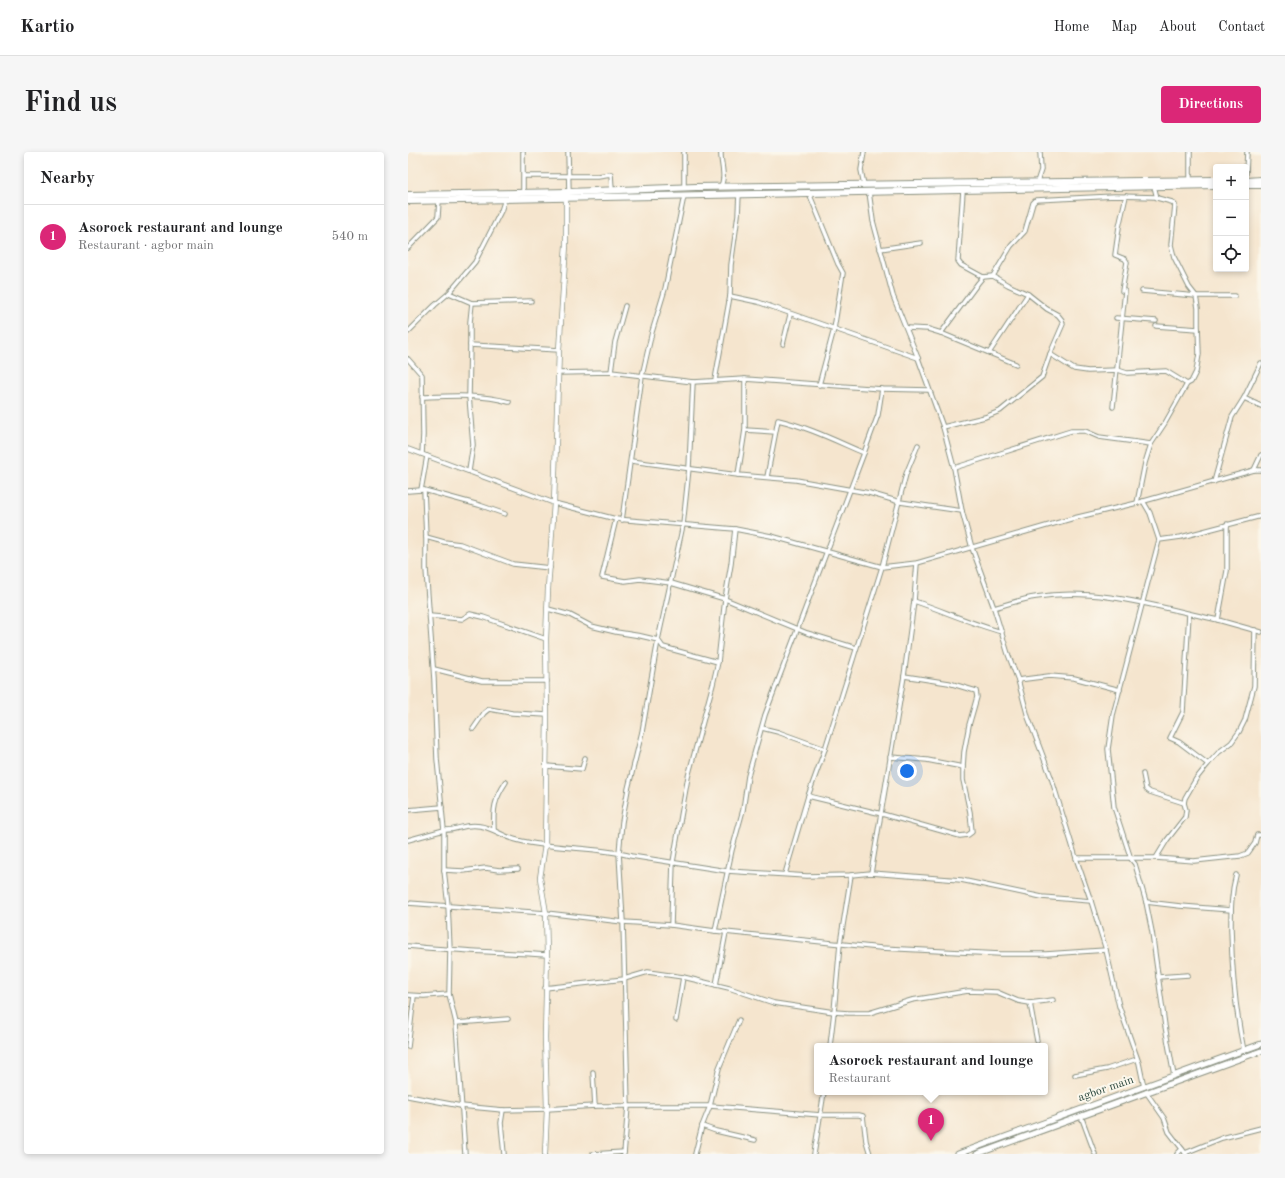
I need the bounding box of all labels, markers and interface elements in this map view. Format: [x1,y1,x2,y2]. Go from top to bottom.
text: Kartio [20,18,75,37]
text: Home [1054,20,1089,34]
text: Map [1111,20,1137,34]
text: About [1159,20,1196,34]
text: Contact [1218,20,1265,34]
button: Directions [1161,86,1261,123]
text: Find us [24,90,117,118]
map controls [1213,164,1249,272]
button: + [1213,164,1249,200]
text: Nearby [40,170,95,187]
button: − [1213,200,1249,236]
text: Asorock restaurant and lounge [78,221,283,236]
text: 1 [49,230,57,243]
text: 540 m [331,230,368,243]
button: locate [1213,236,1249,272]
text: Restaurant · agbor main [78,239,214,252]
your location [897,761,917,781]
popup [814,1043,1048,1095]
text: Asorock restaurant and lounge [829,1054,1033,1069]
text: Restaurant [829,1072,891,1085]
street label: agbor main [1077,1074,1136,1104]
pin: 1 [918,1108,944,1141]

